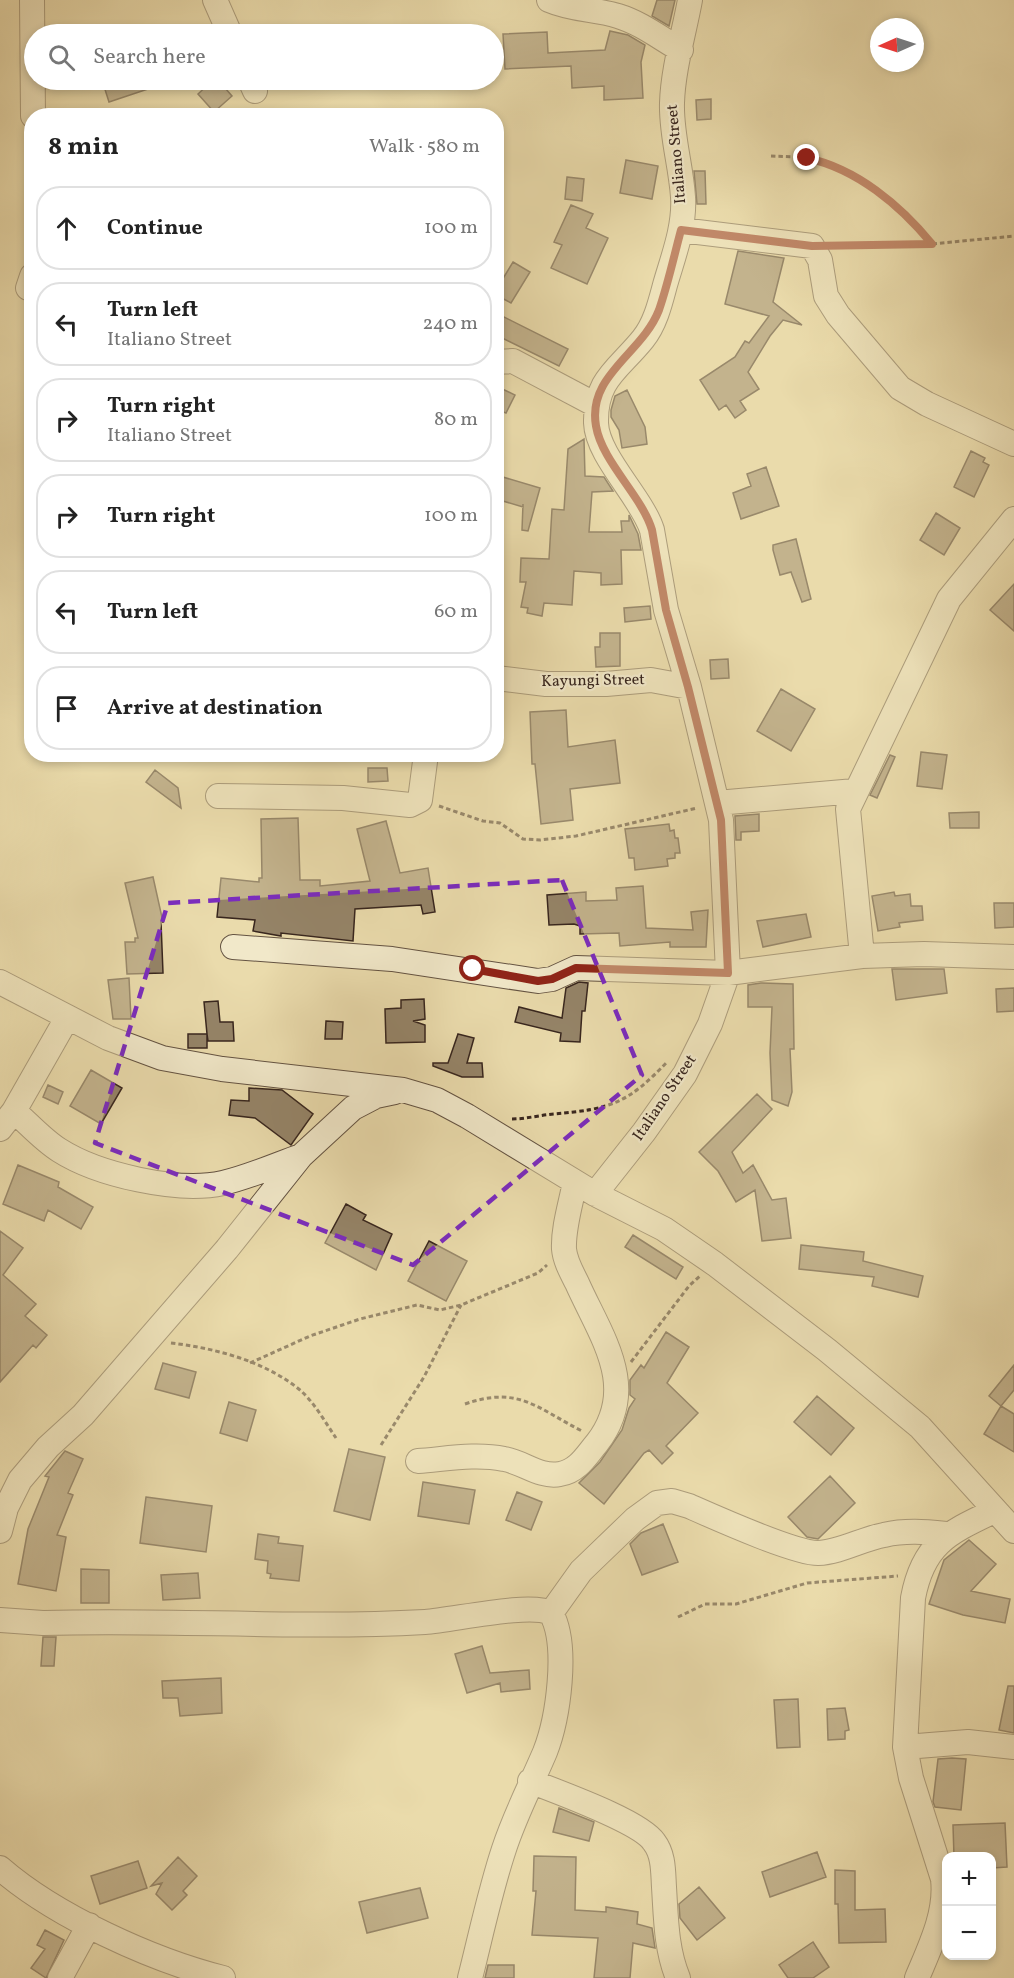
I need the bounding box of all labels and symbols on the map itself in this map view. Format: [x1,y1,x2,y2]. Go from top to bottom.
north arrow [870,18,924,72]
street label: Italiano Street [662,103,692,205]
route end [793,144,819,170]
street label: Kayungi Street [541,669,645,693]
route start [459,955,485,981]
street label: Italiano Street [628,1050,702,1146]

